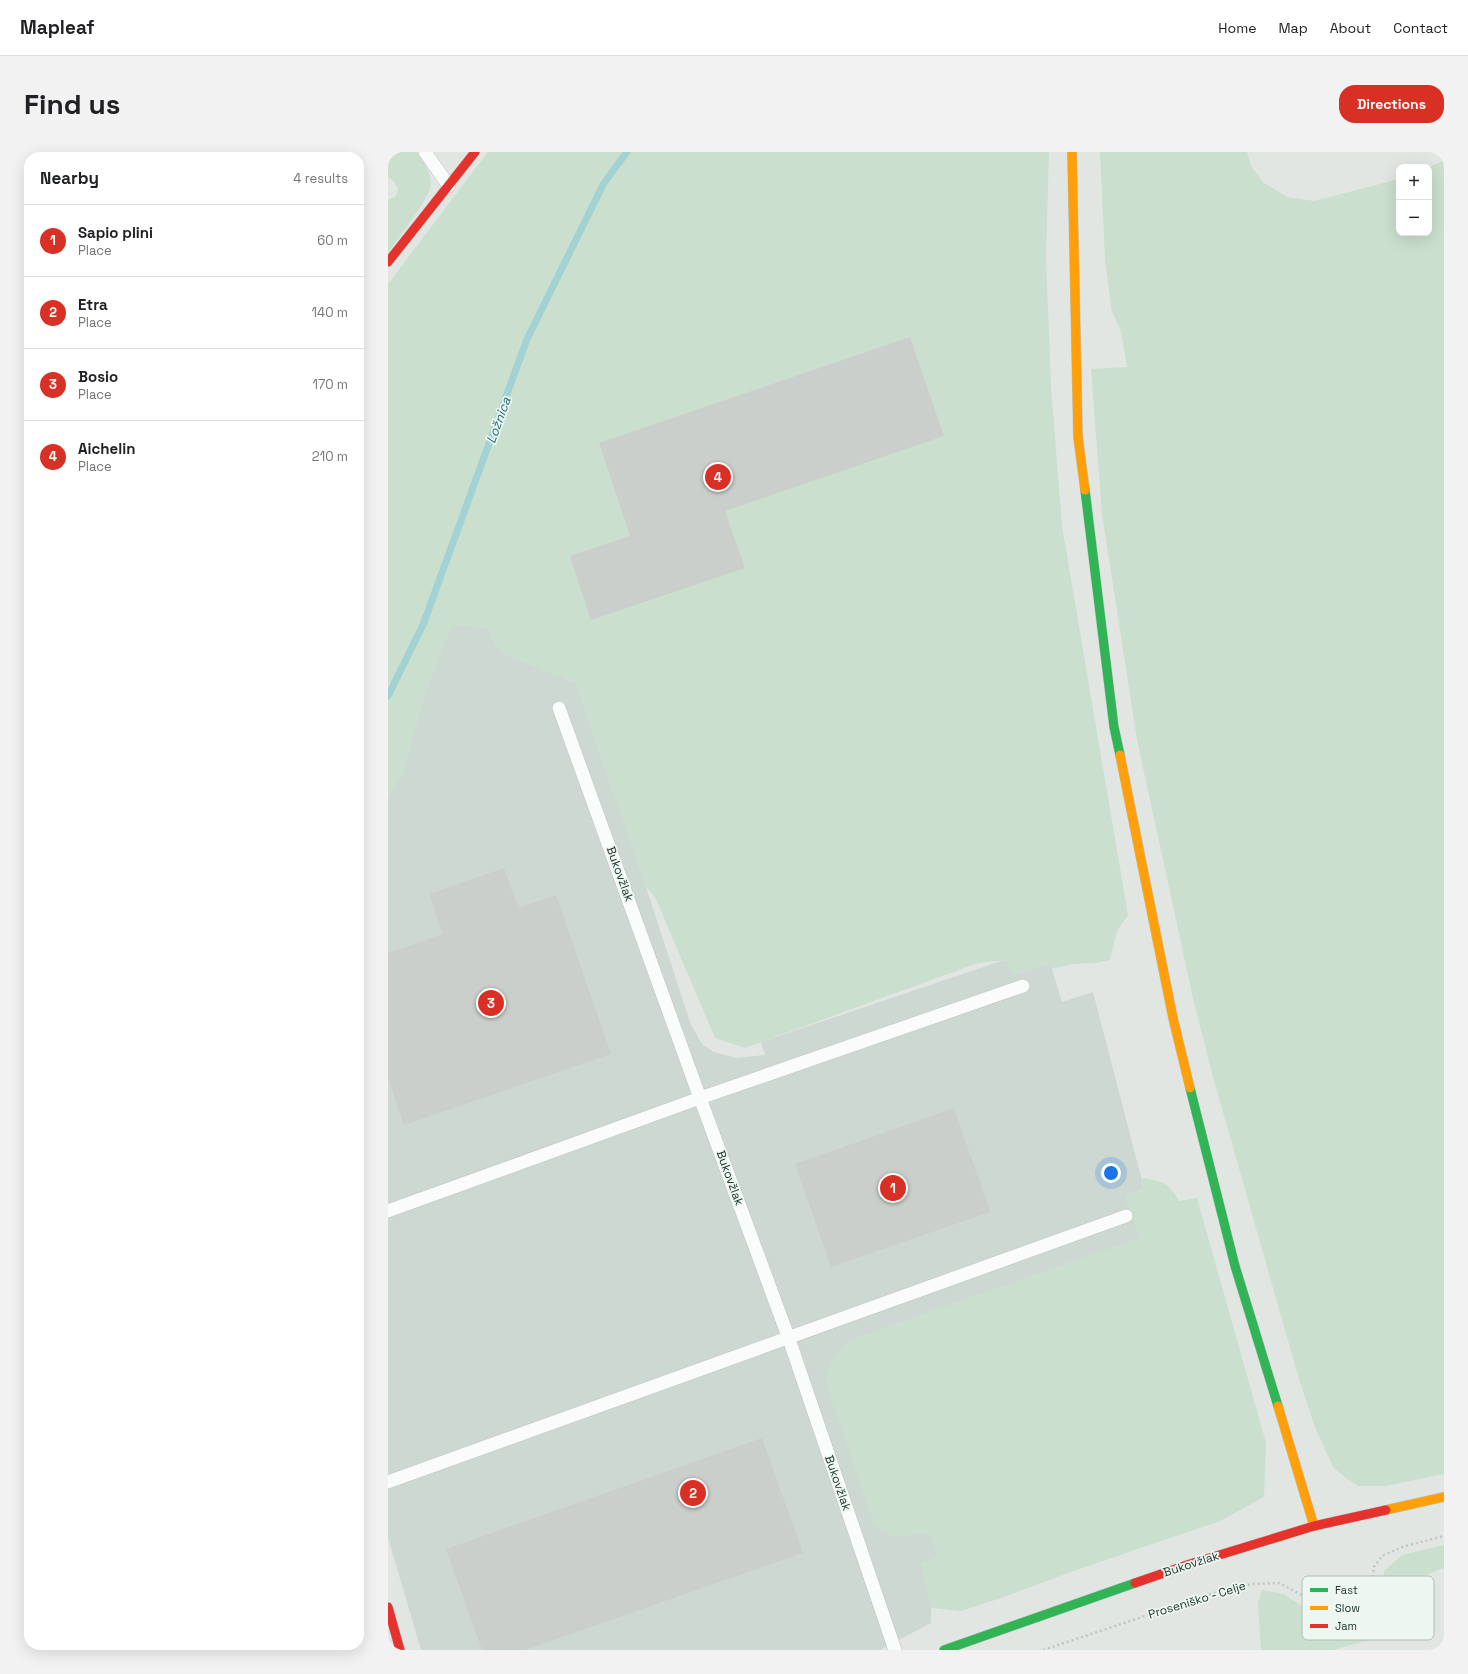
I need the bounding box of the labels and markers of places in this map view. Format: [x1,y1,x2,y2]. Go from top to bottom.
pin: 4 [705,462,731,492]
pin: 3 [478,988,504,1018]
pin: 1 [880,1173,906,1203]
pin: 2 [680,1478,706,1508]

